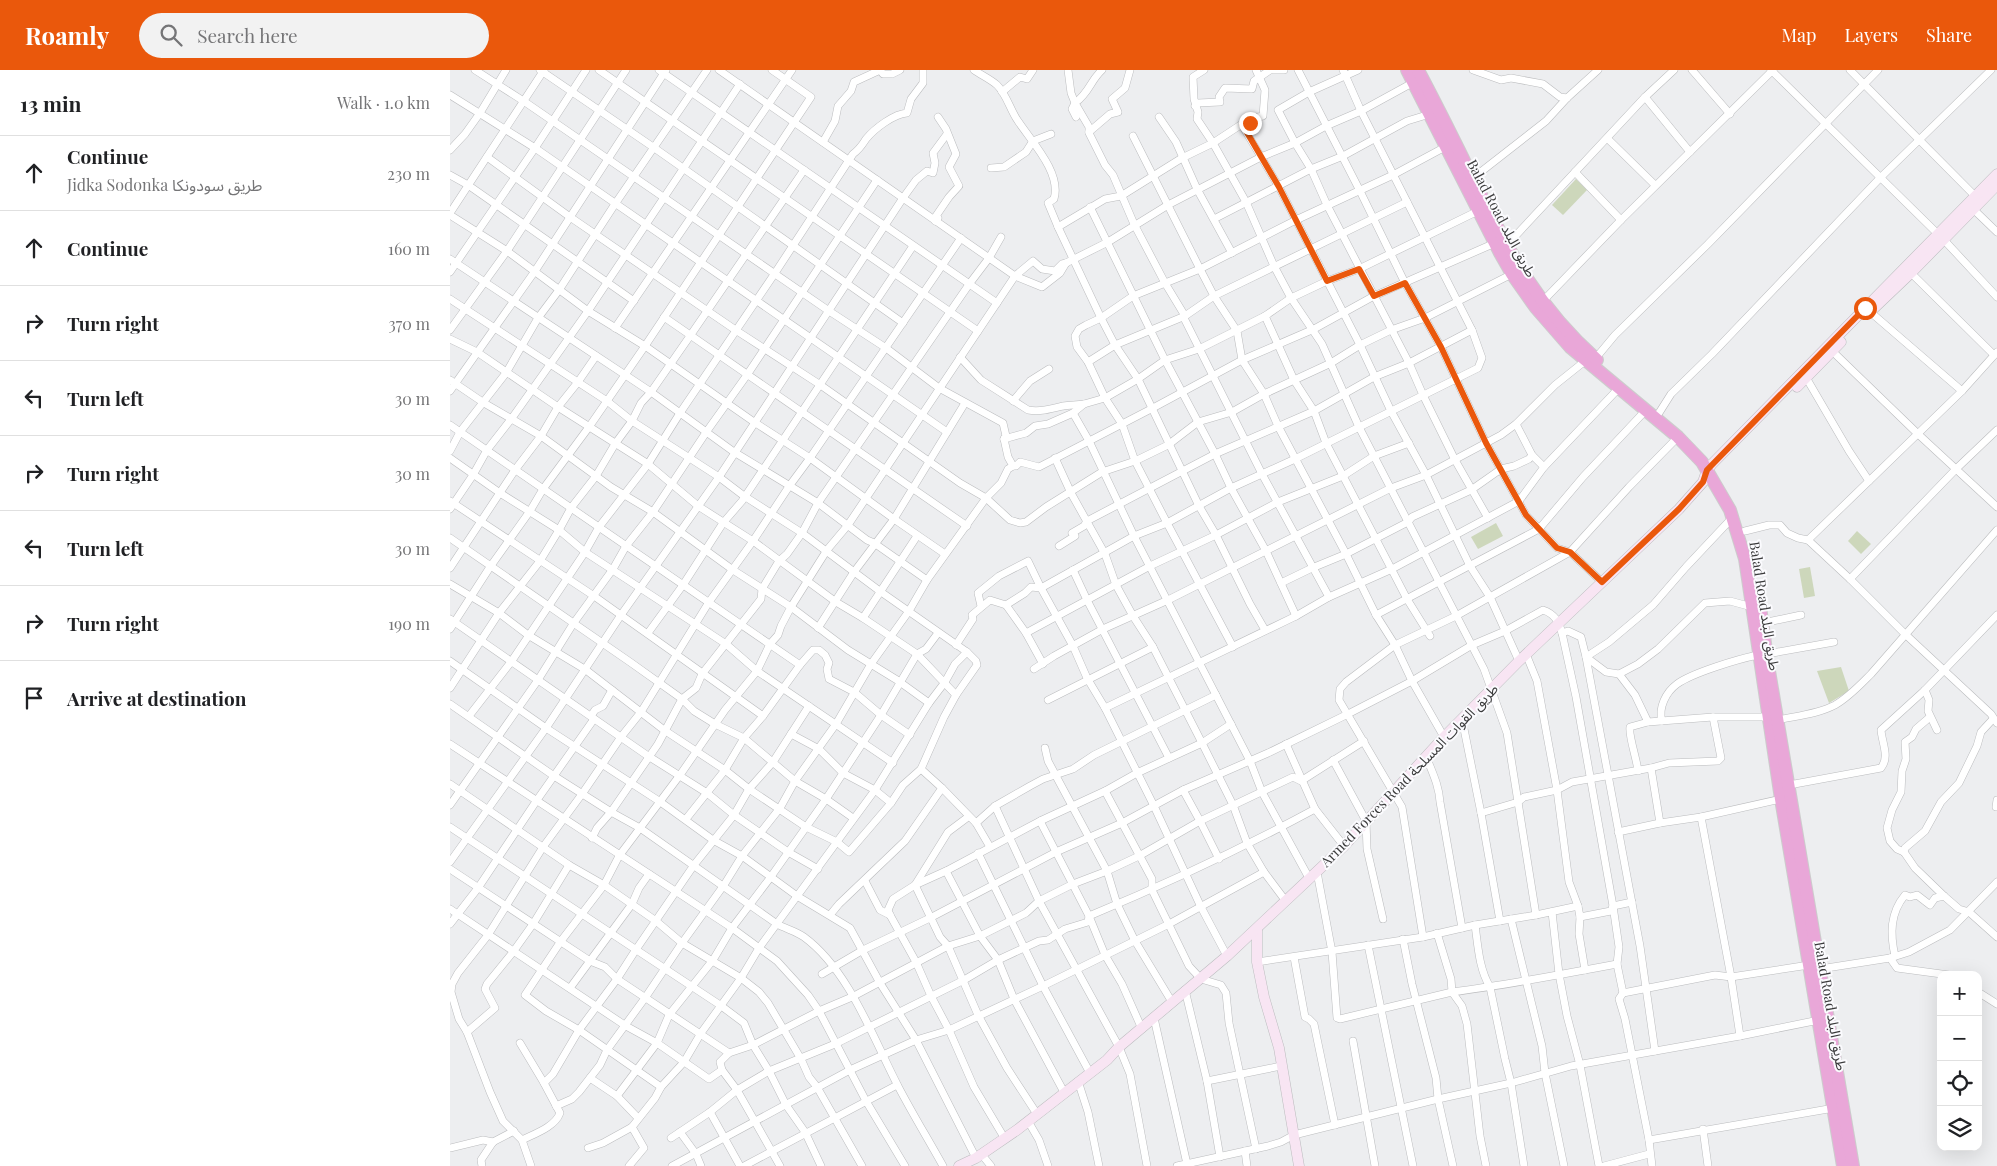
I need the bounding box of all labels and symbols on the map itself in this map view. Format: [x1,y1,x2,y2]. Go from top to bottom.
route end [1239,112,1262,135]
street label: Balad Road طريق البلد [1462,156,1541,281]
route start [1854,297,1877,320]
street label: Balad Road طريق البلد [1744,540,1785,672]
street label: Armed Forces Road طريق القوات المسلحة [1315,679,1503,872]
street label: Balad Road طريق البلد [1809,940,1852,1072]

